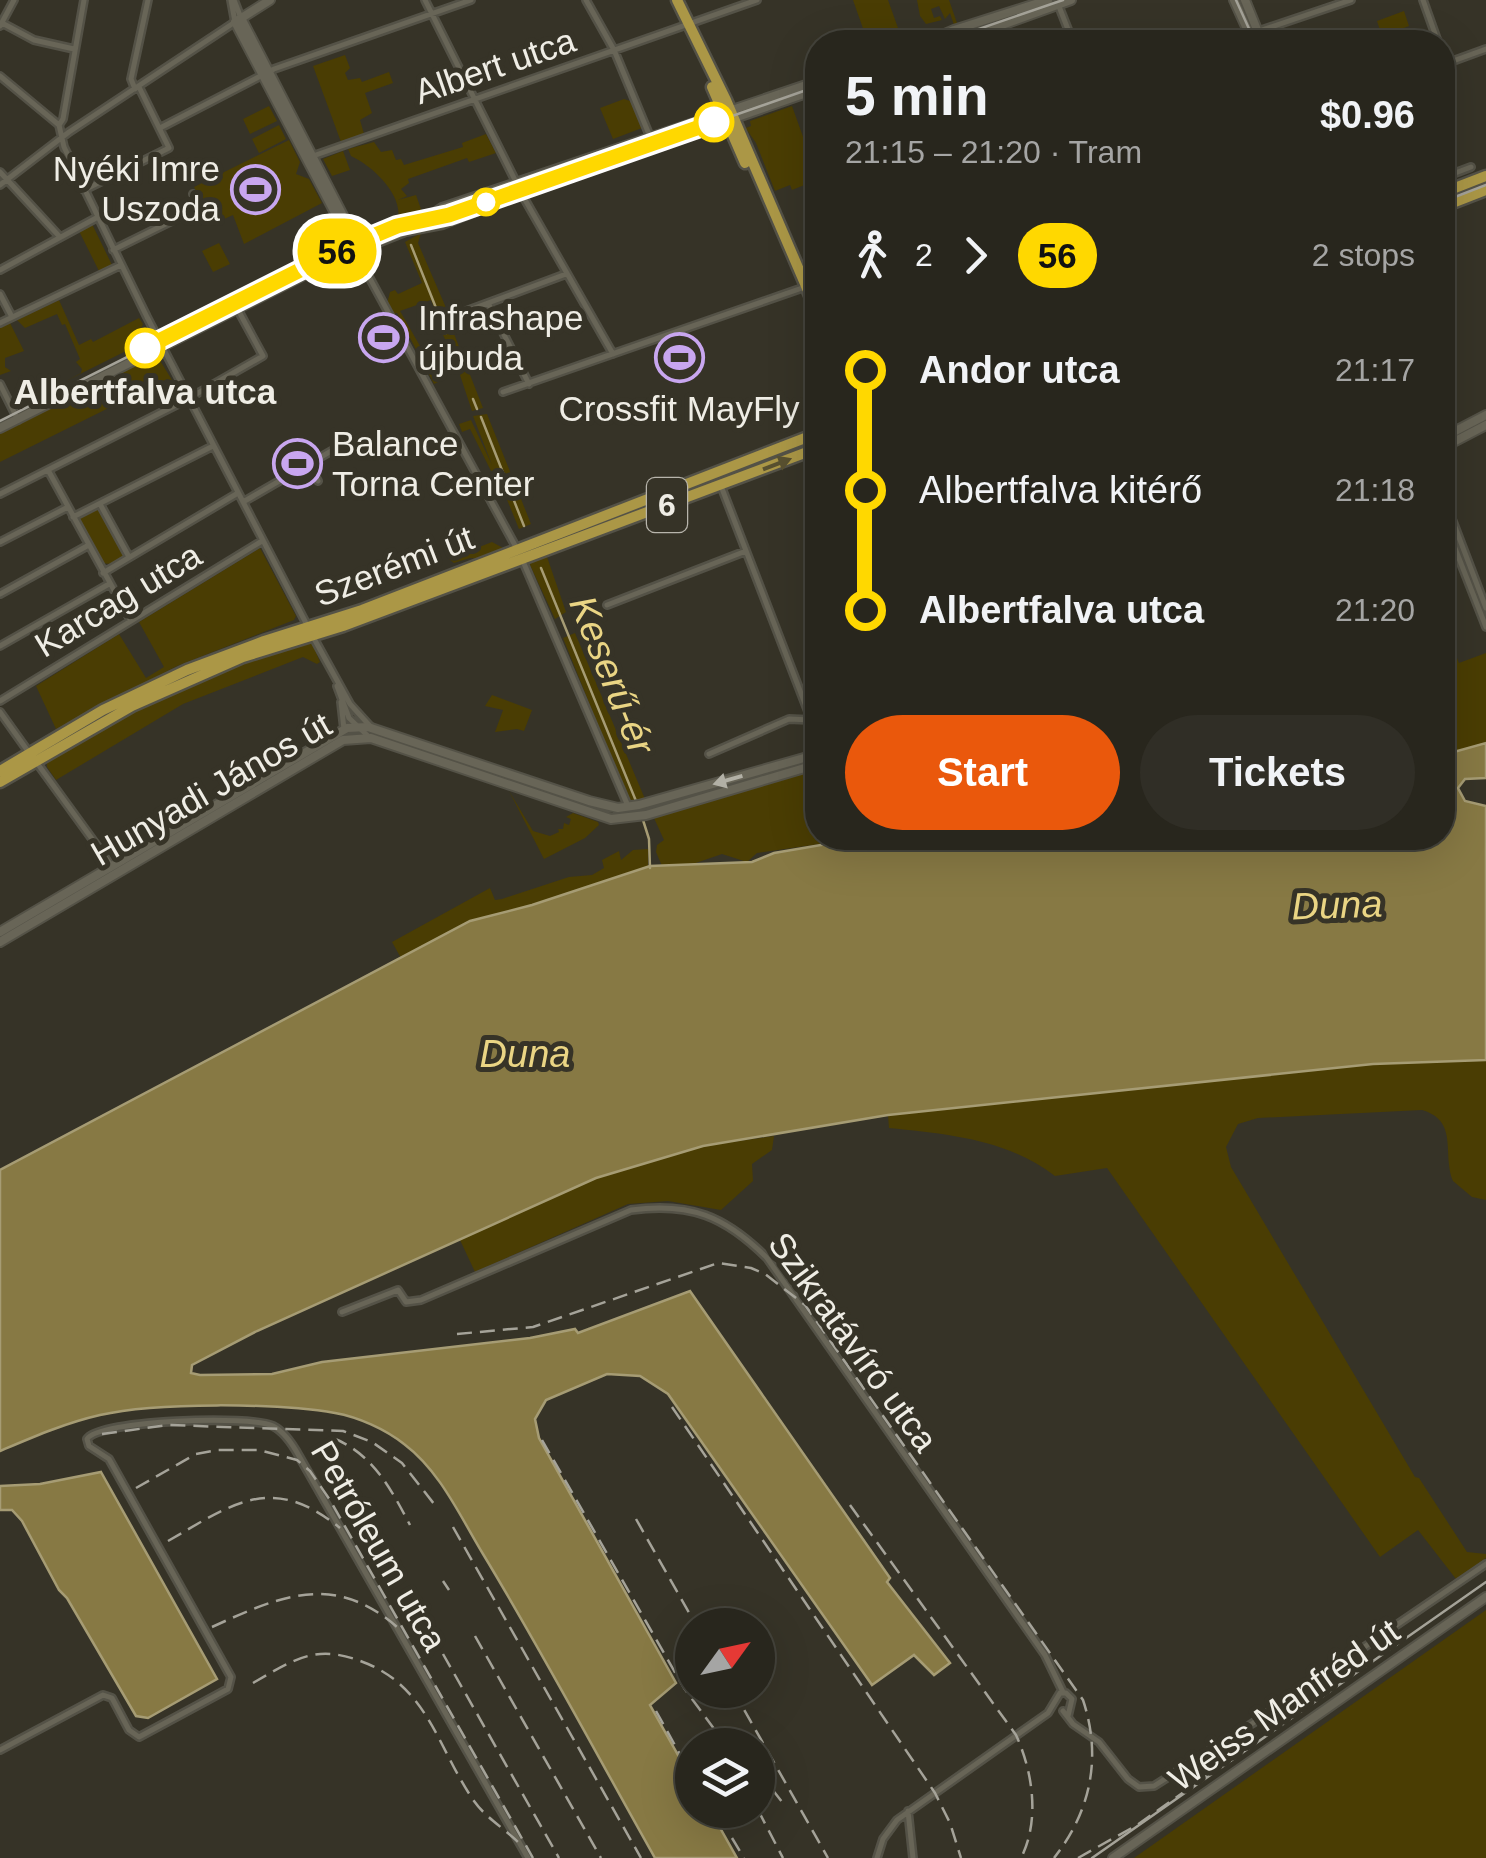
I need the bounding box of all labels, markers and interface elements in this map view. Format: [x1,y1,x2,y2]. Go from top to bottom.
street label: Albert utca [409,20,581,111]
text: 5 min [845,65,989,127]
text: $0.96 [1320,94,1415,136]
unlabelled marker [695,103,733,141]
text: 21:15 – 21:20 · Tram [845,134,1142,170]
place label: Nyéki Imre Uszoda [53,149,221,228]
sports icon: Nyéki Imre Uszoda [229,163,281,215]
unlabelled marker [473,189,499,215]
line badge: 56 [292,218,382,284]
icon: walk [845,228,900,283]
icon: forward [948,228,1003,283]
text: 56 [318,232,356,271]
text: 56 [1038,236,1077,275]
text: 2 [915,237,933,273]
text: 2 stops [1312,237,1415,273]
place label: Infrashape újbuda [418,298,583,377]
sports icon: Infrashape újbuda [357,312,409,364]
marker: Albertfalva utca [126,329,164,367]
sports icon: Crossfit MayFly [653,331,705,383]
text: Andor utca [919,349,1120,391]
text: 21:17 [1335,352,1415,388]
place label: Albertfalva utca [14,372,277,411]
place label: Crossfit MayFly [558,389,800,428]
place label: Balance Torna Center [332,424,535,503]
sports icon: Balance Torna Center [271,438,323,490]
one-way arrow [762,455,792,471]
text: Albertfalva kitérő [919,469,1202,511]
text: 21:18 [1335,472,1415,508]
road number: 6 [647,478,687,532]
street label: Szerémi út [309,517,479,614]
street label: Karcag utca [28,534,208,664]
text: Albertfalva utca [919,589,1204,631]
water label: Keserű-ér [561,590,663,761]
text: 21:20 [1335,592,1415,628]
street label: Hunyadi János út [84,704,338,873]
button: Start [845,715,1120,830]
button: Tickets [1140,715,1415,830]
one-way arrow [712,773,743,788]
water label: Duna [1291,882,1383,928]
water label: Duna [480,1033,570,1075]
street label: Szikratávíró utca [761,1225,946,1459]
street label: Petróleum utca [304,1434,455,1658]
north arrow [675,1608,775,1708]
map controls [675,1608,775,1828]
street label: Weiss Manfréd út [1161,1611,1406,1798]
button: layers [675,1728,775,1828]

